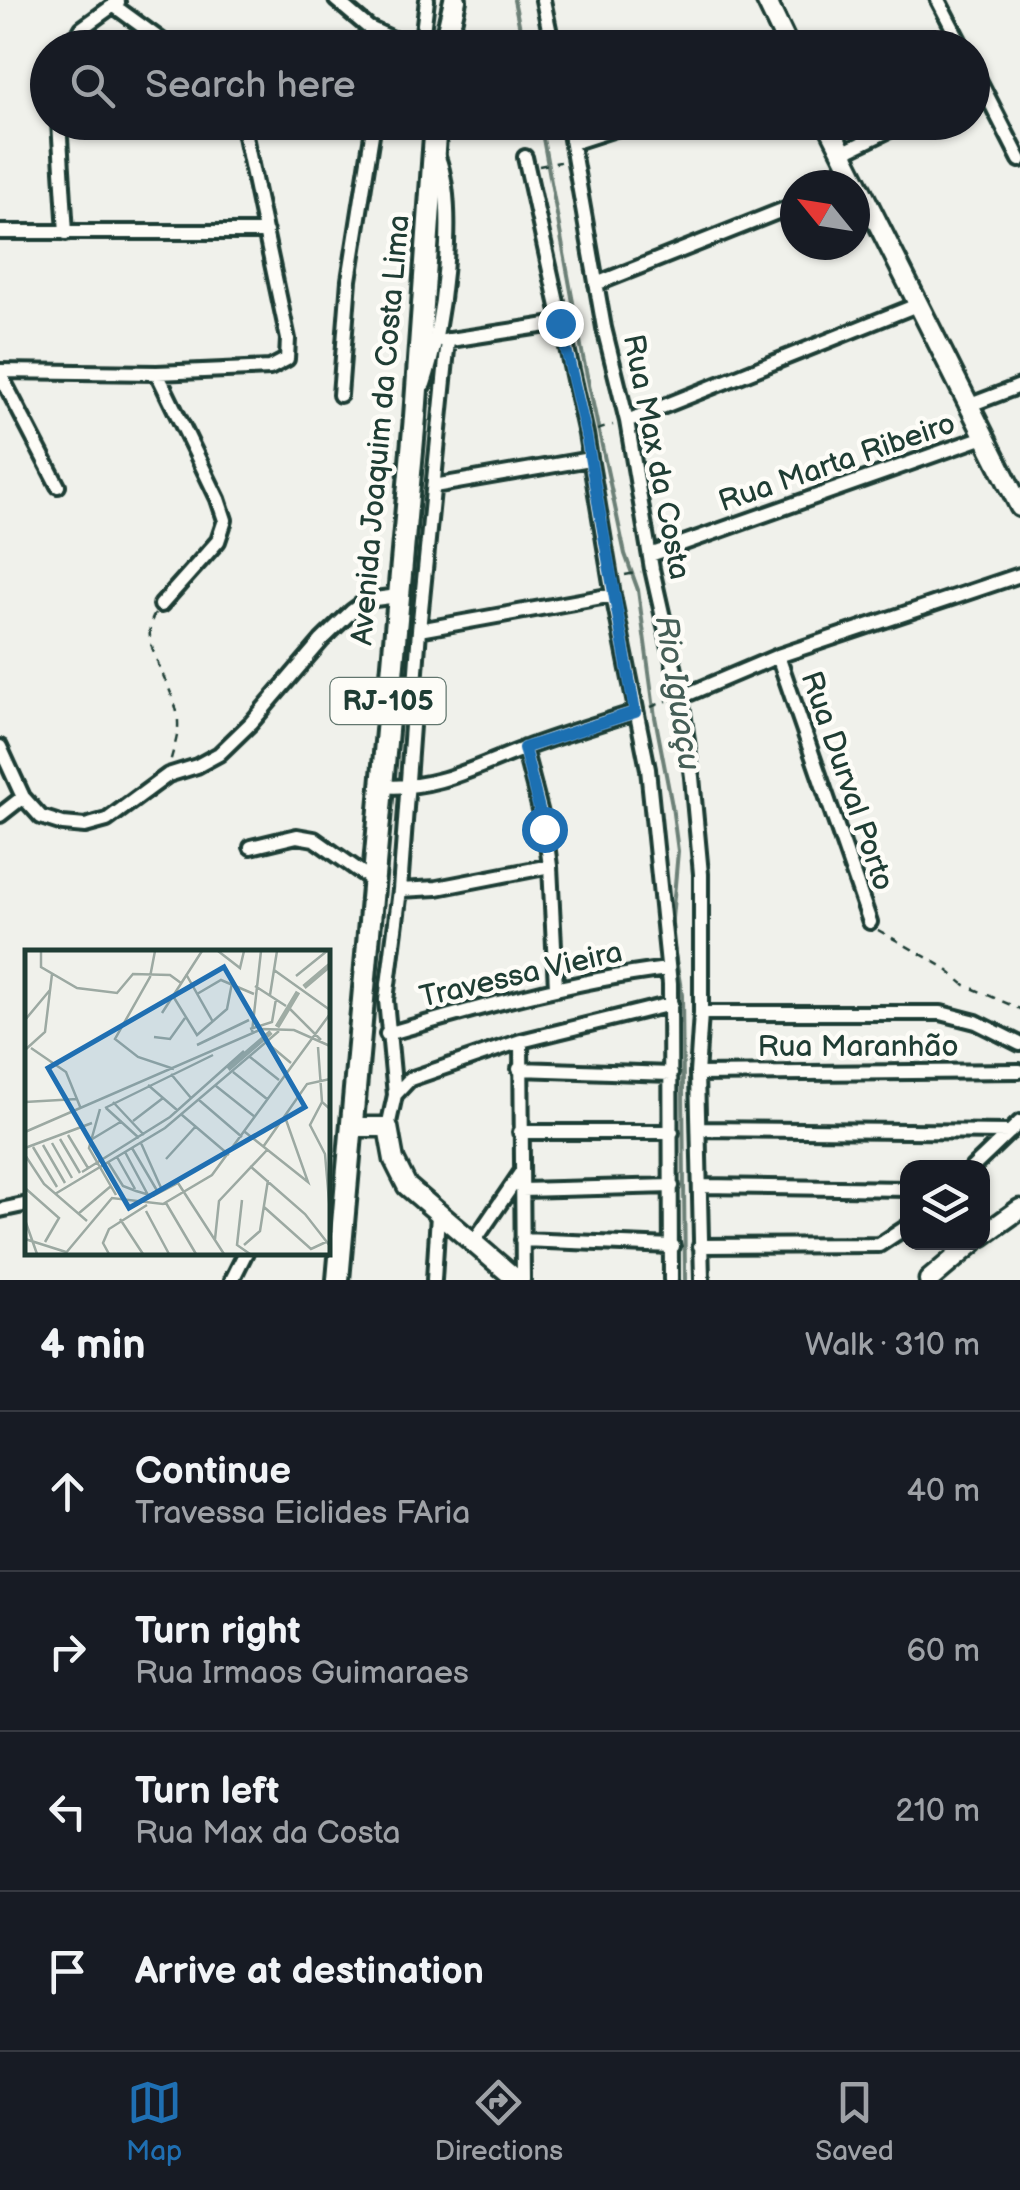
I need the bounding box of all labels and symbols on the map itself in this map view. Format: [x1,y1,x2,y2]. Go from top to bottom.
north arrow [780,170,870,260]
street label: Avenida Joaquim da Costa Lima [344,213,418,647]
route end [538,301,584,347]
street label: Rua Max da Costa [615,331,697,583]
street label: Rua Marta Ribeiro [714,406,960,520]
water label: Rio Iguaçu [646,613,708,773]
street label: Rua Durval Porto [793,667,901,895]
road number: RJ-105 [330,678,446,724]
route start [522,807,568,853]
street label: Travessa Vieira [416,934,626,1016]
inset map [25,950,330,1255]
street label: Rua Maranhão [758,1029,958,1065]

